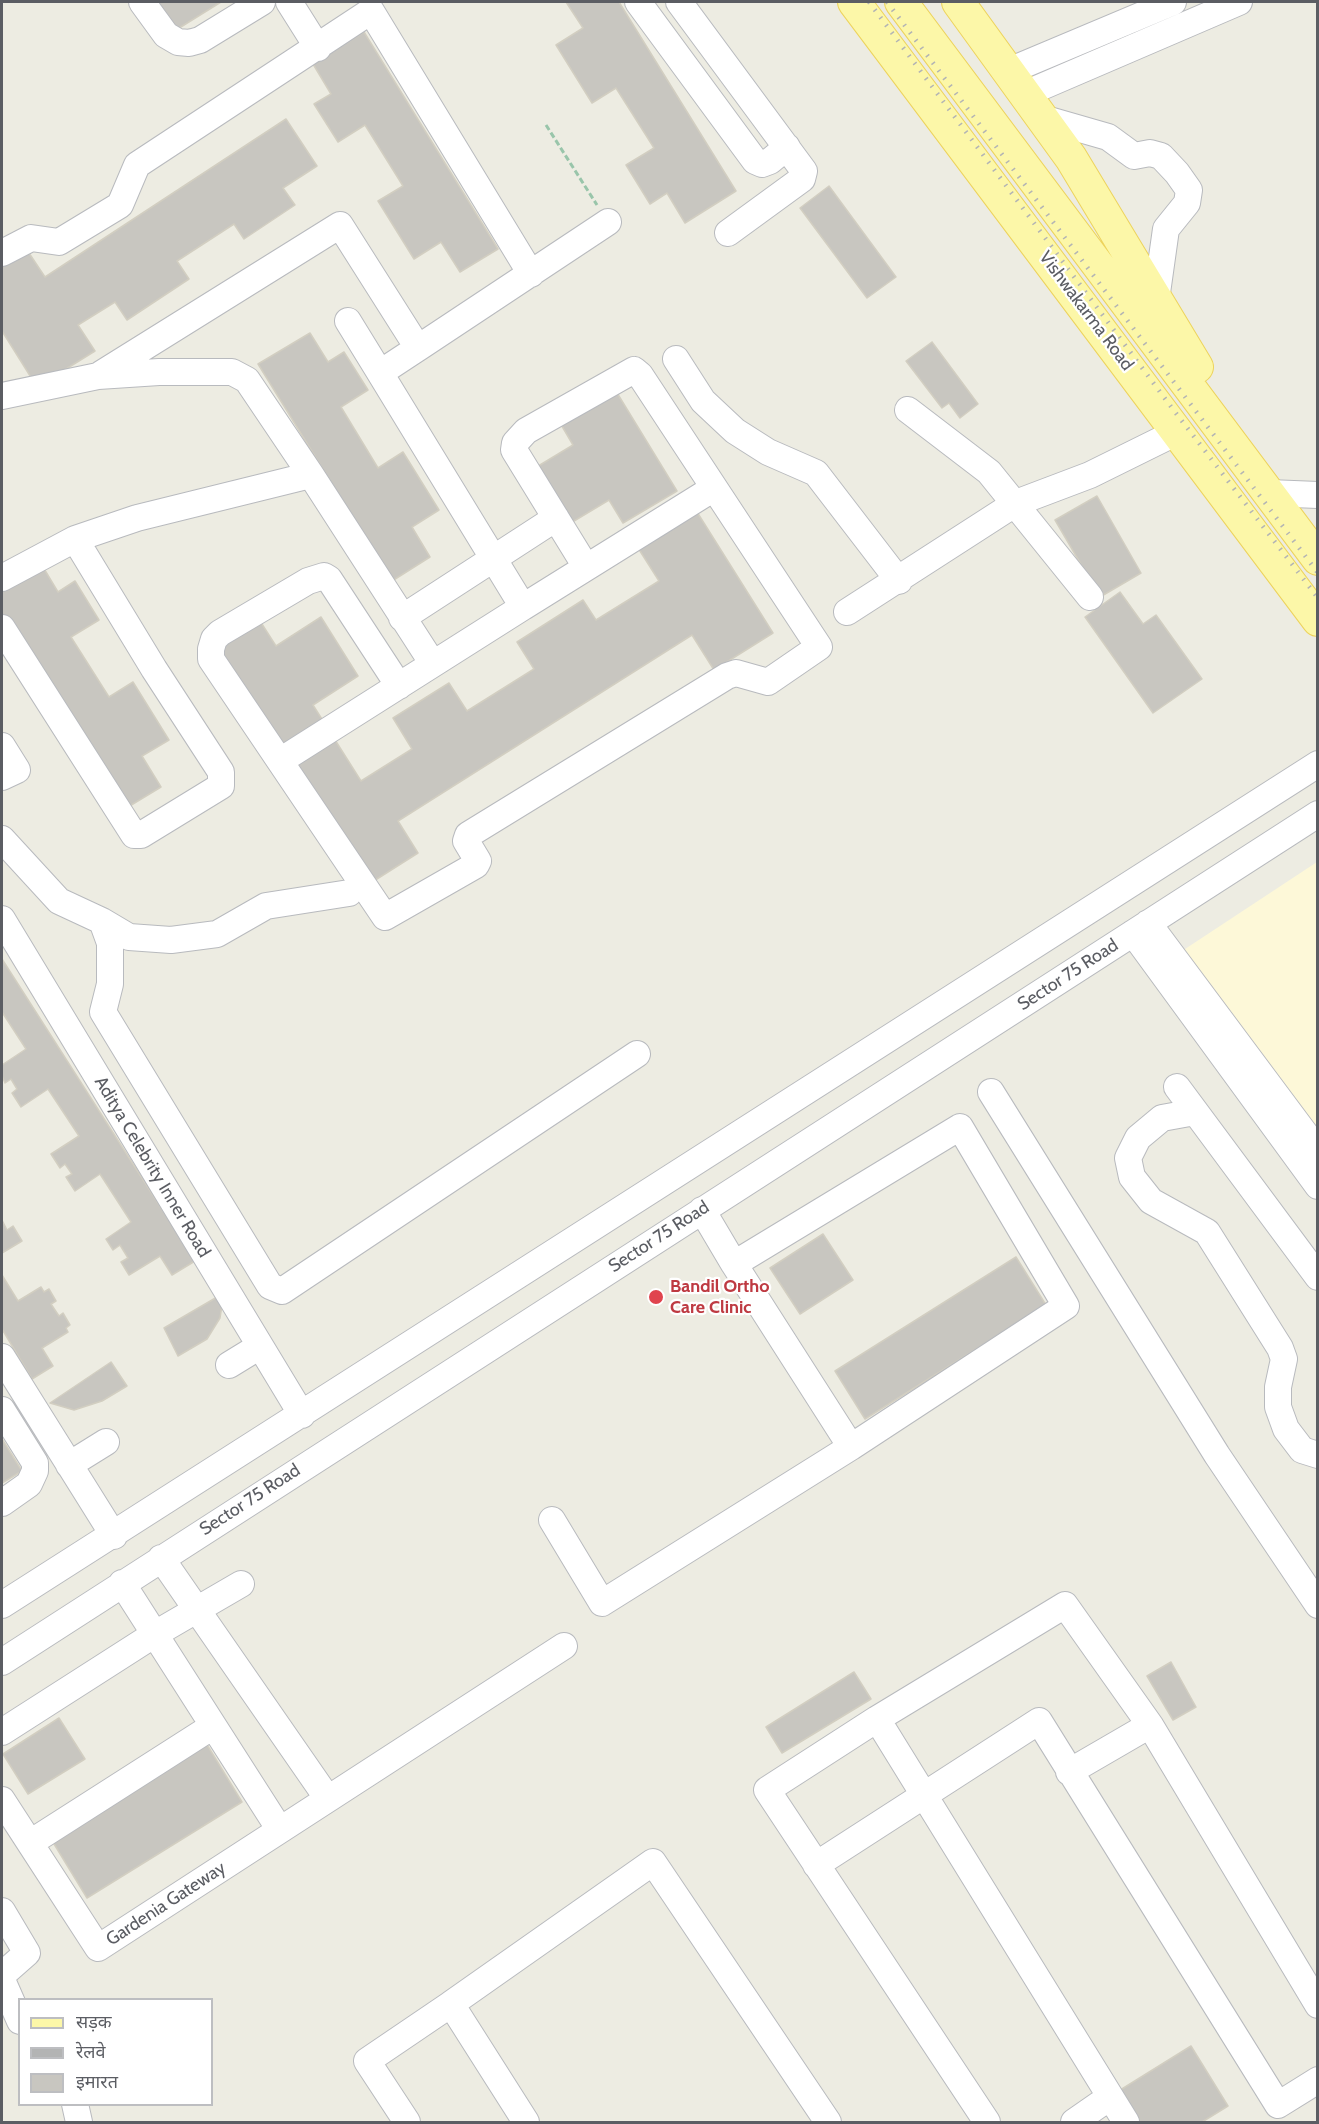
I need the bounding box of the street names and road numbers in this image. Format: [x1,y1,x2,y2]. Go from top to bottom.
street label: Vishwakarma Road [1034,247,1138,375]
street label: Sector 75 Road [1014,935,1122,1015]
street label: Aditya Celebrity Inner Road [89,1073,215,1261]
street label: Sector 75 Road [605,1197,713,1277]
street label: Sector 75 Road [196,1460,304,1540]
street label: Gardenia Gateway [102,1857,230,1951]

